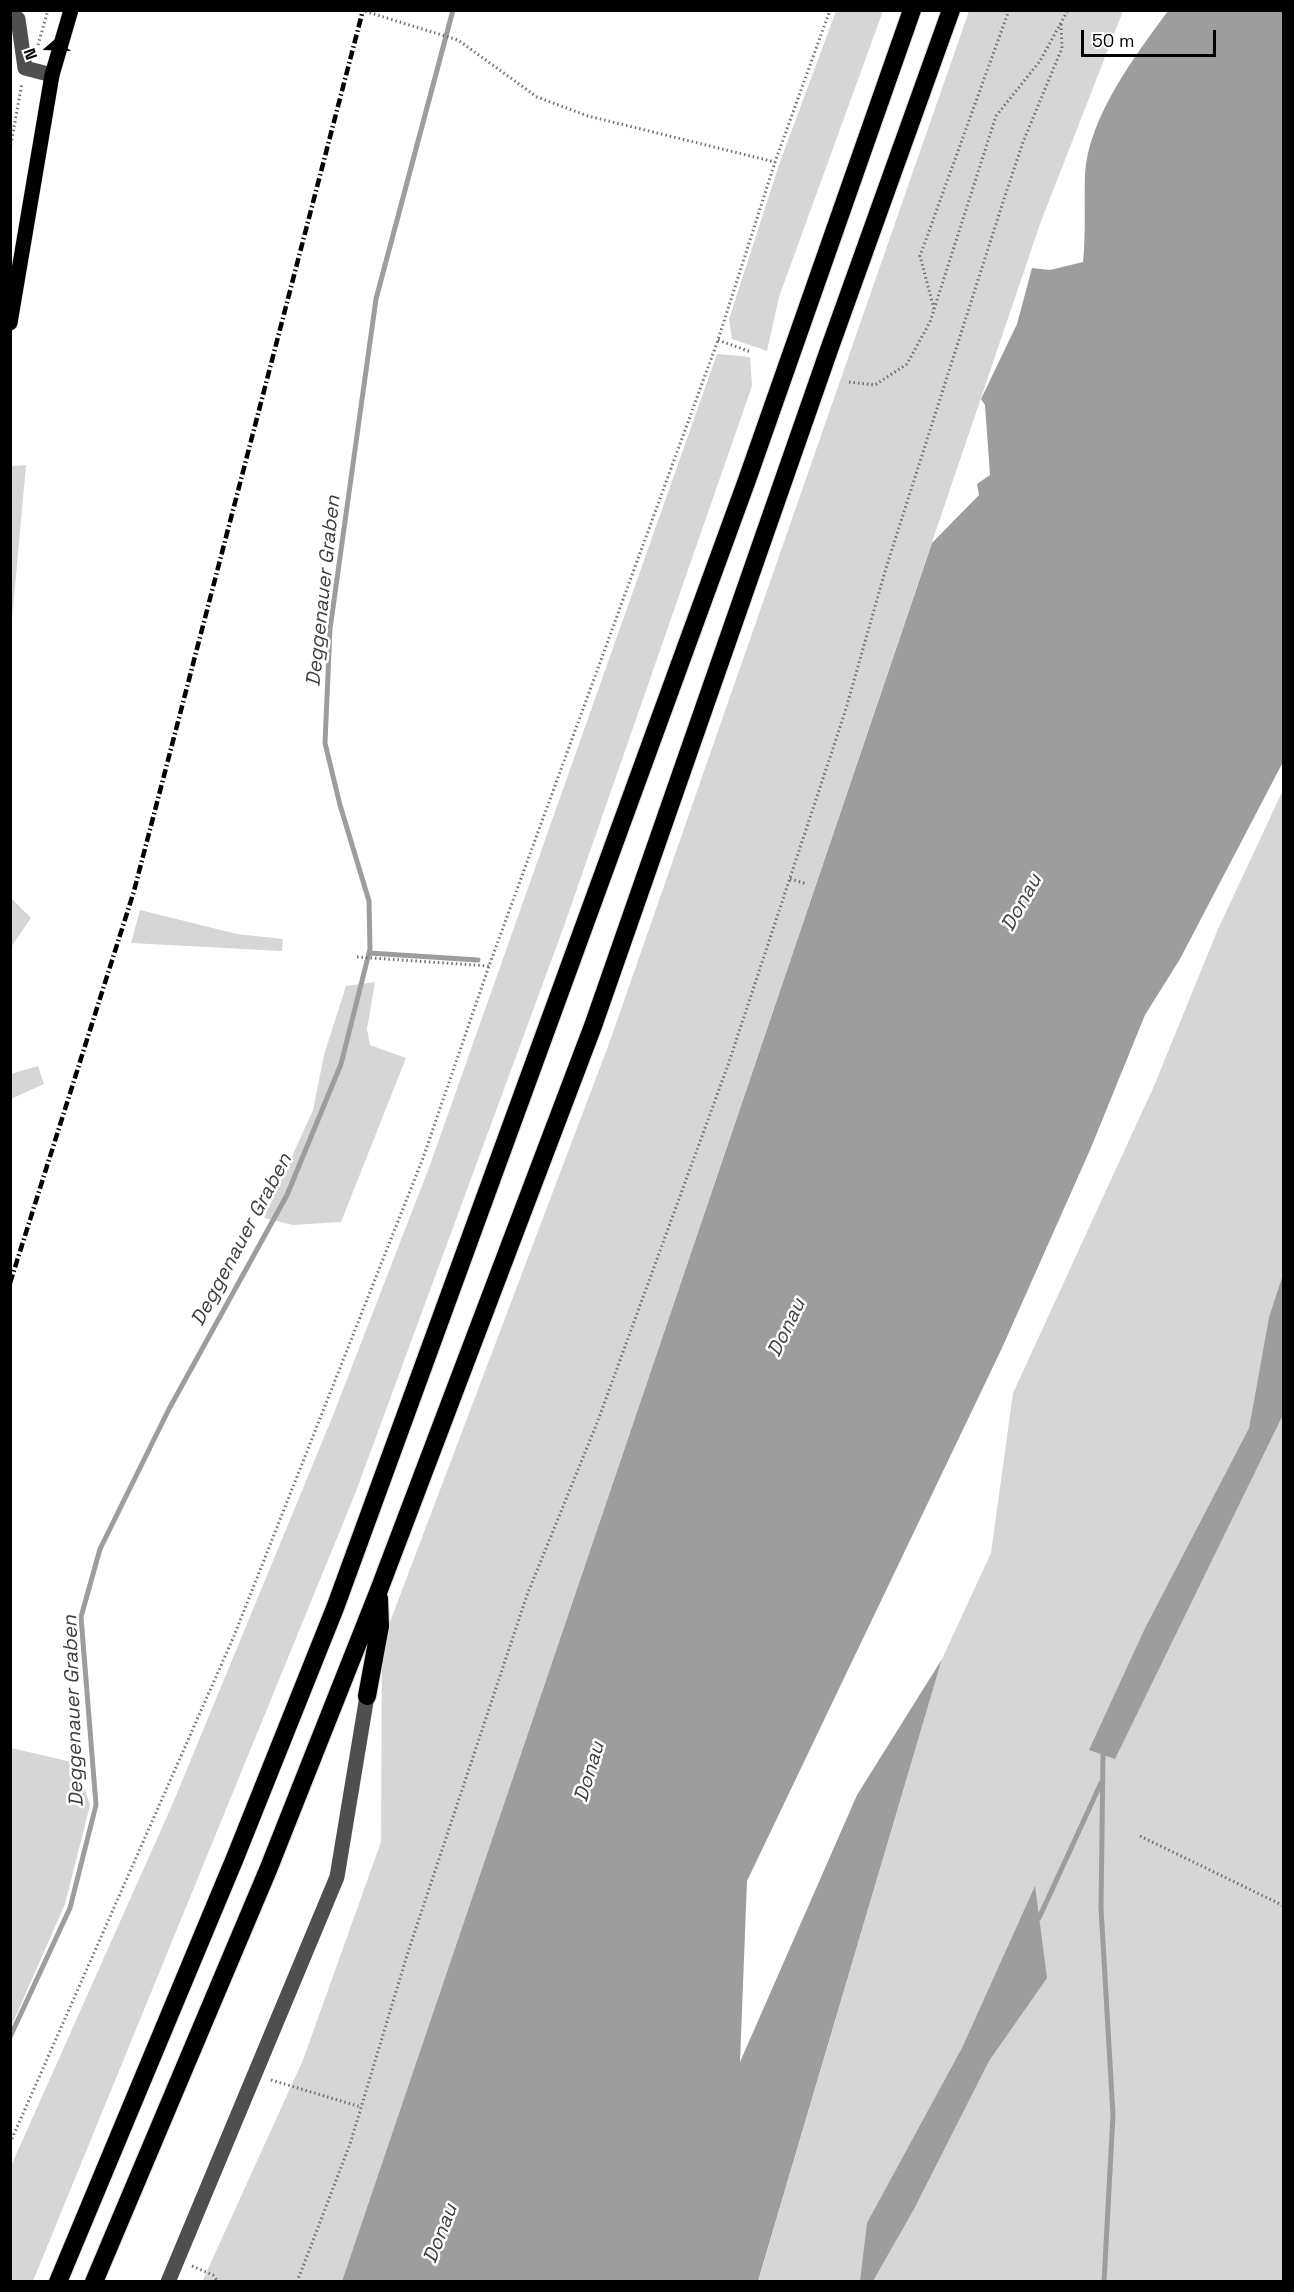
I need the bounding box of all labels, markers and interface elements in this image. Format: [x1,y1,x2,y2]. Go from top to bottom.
north arrow [18,18,78,78]
scale bar [1084,18,1219,56]
text: 50 m [1092,29,1134,52]
text: N [19,46,42,63]
water label: Deggenauer Graben [302,494,346,688]
water label: Donau [997,870,1047,936]
water label: Deggenauer Graben [186,1150,298,1330]
water label: Donau [763,1295,811,1361]
water label: Deggenauer Graben [59,1615,89,1807]
water label: Donau [570,1739,610,1805]
water label: Donau [419,2201,463,2267]

